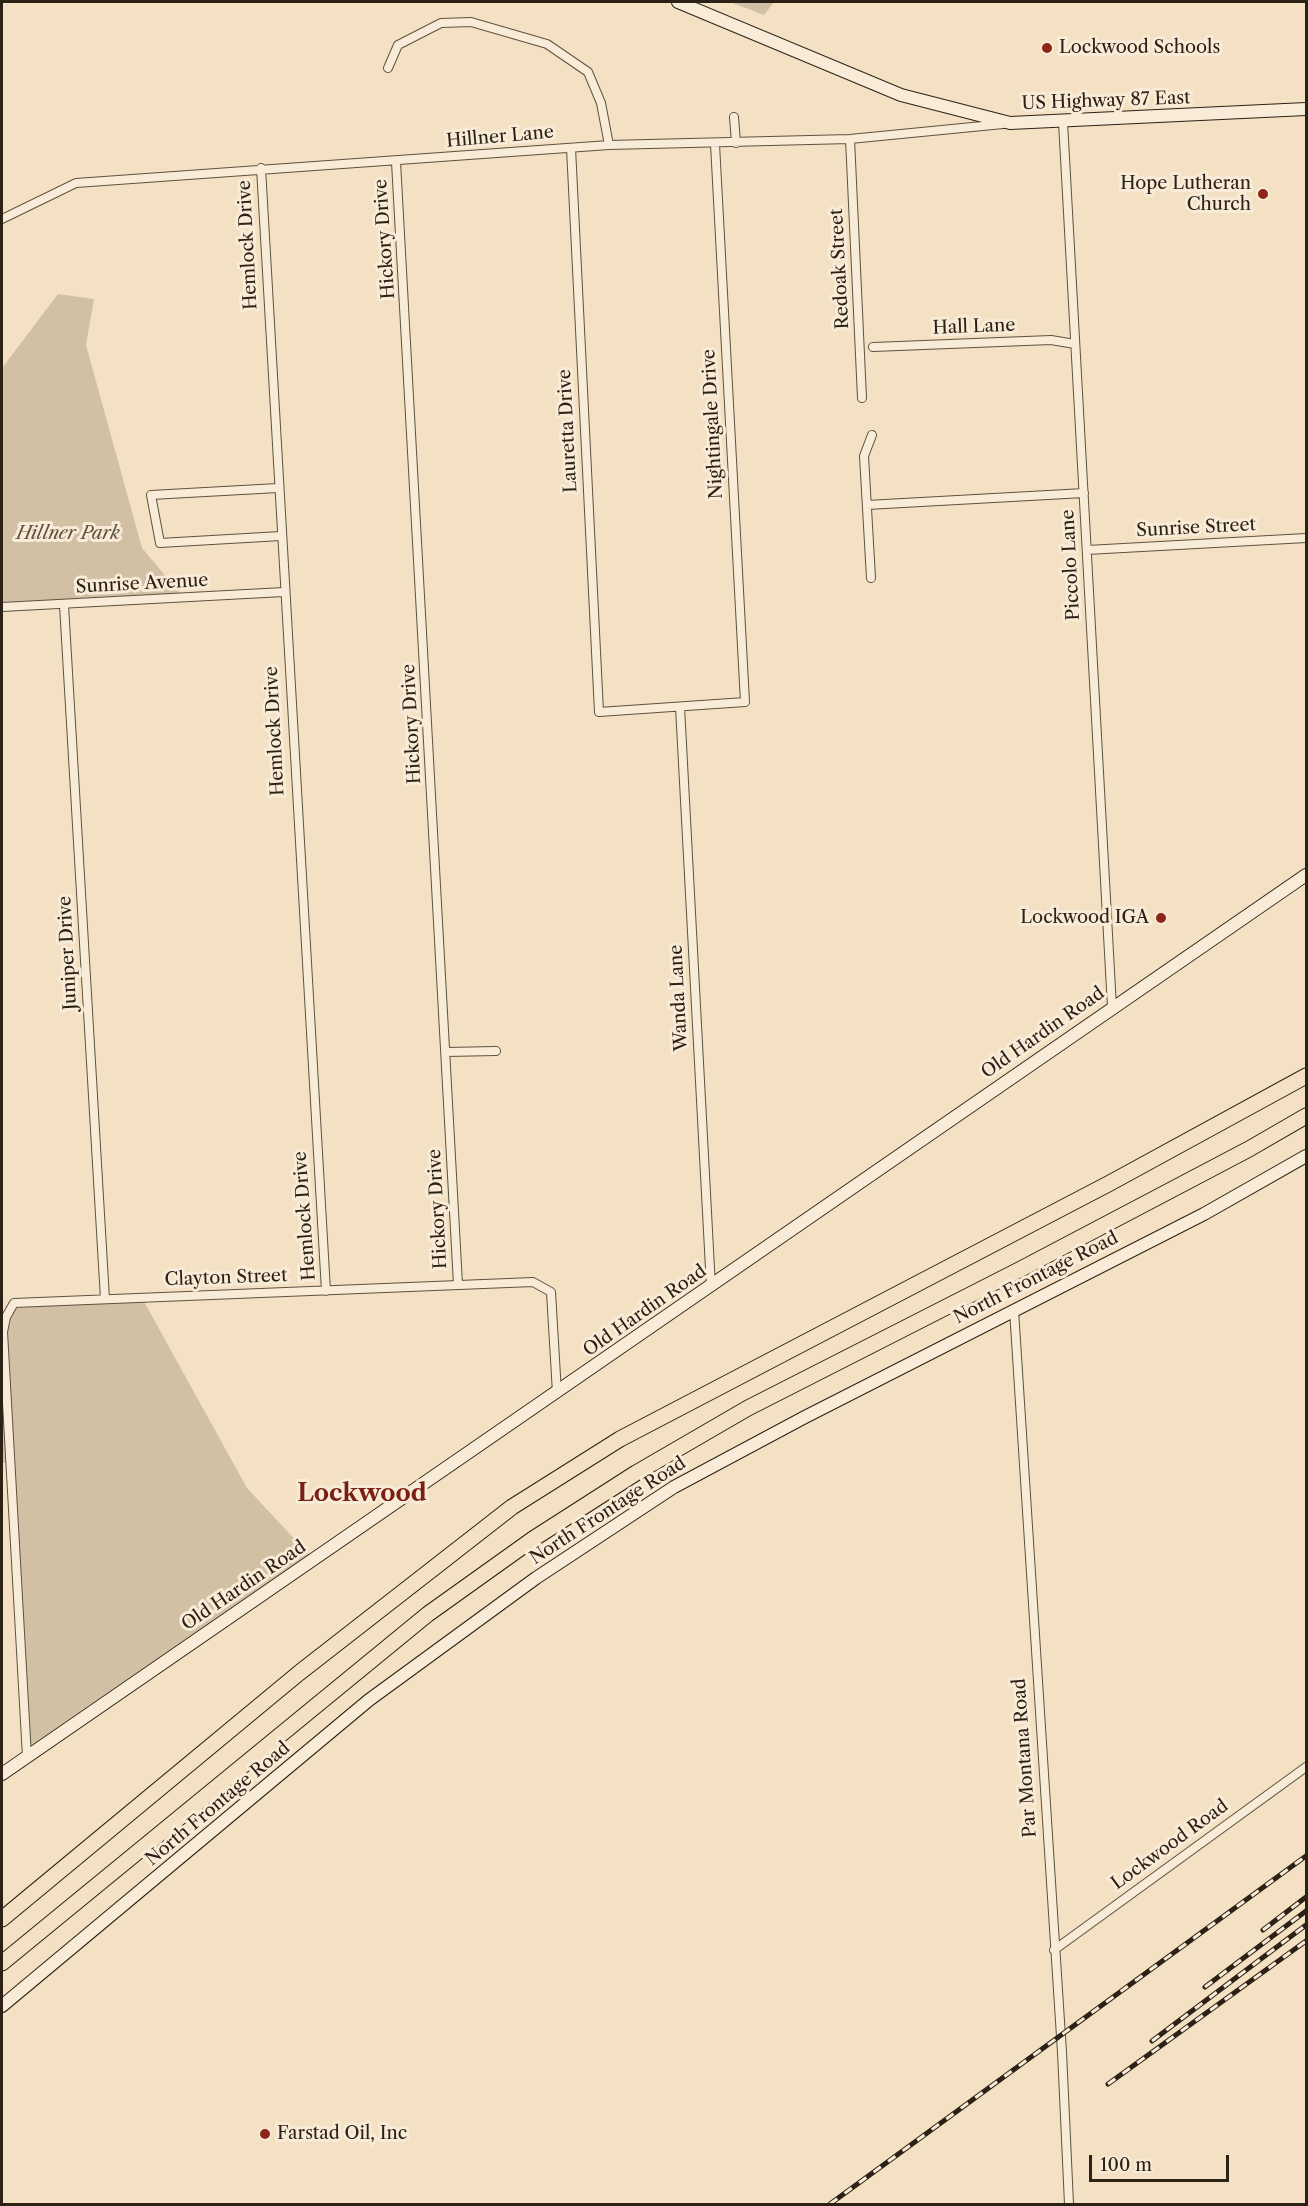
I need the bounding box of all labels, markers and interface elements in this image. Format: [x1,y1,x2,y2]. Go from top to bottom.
place label: Lockwood Schools [1059,37,1220,59]
marker: Lockwood Schools [1040,41,1054,55]
street label: US Highway 87 East [1021,87,1191,115]
street label: Hillner Lane [445,122,555,152]
place label: Hope Lutheran Church [1120,173,1251,216]
street label: Hickory Drive [370,178,400,300]
street label: Hemlock Drive [234,180,262,310]
marker: Hope Lutheran Church [1256,187,1270,201]
street label: Redoak Street [826,208,854,330]
street label: Hall Lane [932,315,1016,339]
street label: Nightingale Drive [698,349,728,499]
street label: Lauretta Drive [554,369,582,493]
street label: Piccolo Lane [1057,509,1085,621]
street label: Sunrise Street [1136,514,1256,542]
park label: Hillner Park [16,523,120,545]
street label: Sunrise Avenue [75,570,209,598]
street label: Hickory Drive [398,663,426,785]
street label: Hemlock Drive [261,666,289,796]
street label: Juniper Drive [54,895,82,1011]
place label: Lockwood IGA [1020,907,1149,929]
marker: Lockwood IGA [1154,911,1168,925]
street label: Wanda Lane [665,944,693,1052]
street label: Old Hardin Road [977,983,1109,1083]
street label: Hickory Drive [424,1148,452,1270]
street label: Hemlock Drive [290,1151,320,1281]
street label: North Frontage Road [950,1227,1122,1329]
street label: Old Hardin Road [579,1261,711,1361]
street label: Clayton Street [164,1265,288,1291]
street label: North Frontage Road [526,1453,690,1569]
district label: Lockwood [297,1480,427,1508]
street label: Old Hardin Road [178,1536,310,1636]
street label: Par Montana Road [1009,1678,1041,1838]
street label: North Frontage Road [142,1737,294,1871]
street label: Lockwood Road [1107,1795,1233,1895]
place label: Farstad Oil, Inc [277,2123,407,2145]
marker: Farstad Oil, Inc [258,2127,272,2141]
scale bar [1092,2143,1232,2181]
text: 100 m [1100,2154,1152,2176]

